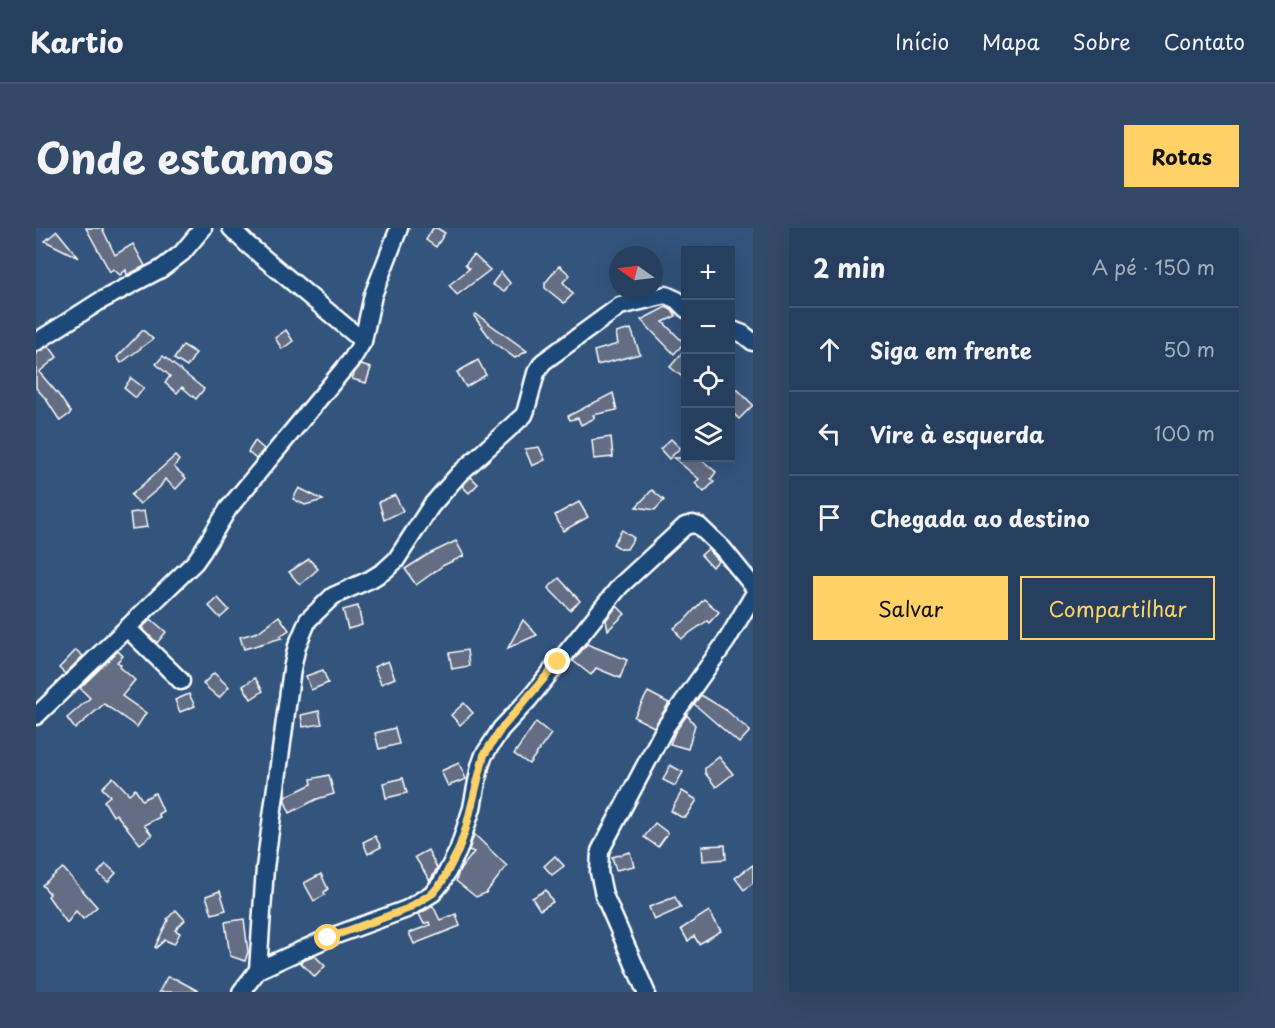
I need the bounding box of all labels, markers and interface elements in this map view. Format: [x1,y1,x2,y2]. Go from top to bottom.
text: Kartio [30,20,124,63]
text: Início [895,25,949,57]
text: Mapa [982,25,1040,57]
text: Sobre [1073,25,1131,57]
text: Contato [1164,25,1245,57]
text: Onde estamos [36,125,334,188]
button: Rotas [1124,125,1239,187]
north arrow [609,246,663,300]
map controls [681,246,735,462]
button: + [681,246,735,300]
text: 2 min [813,248,886,287]
text: A pé · 150 m [1092,252,1215,282]
button: − [681,300,735,354]
icon: ahead [813,333,846,366]
text: Siga em frente [870,333,1032,366]
text: 50 m [1163,334,1215,364]
button: locate [681,354,735,408]
button: layers [681,408,735,462]
icon: left [813,417,846,450]
text: Vire à esquerda [870,417,1044,450]
text: 100 m [1154,418,1215,448]
icon: arrive [813,501,846,534]
text: Chegada ao destino [870,501,1090,534]
button: Salvar [813,576,1008,640]
button: Compartilhar [1020,576,1215,640]
route end [544,648,570,674]
route start [314,924,340,950]

